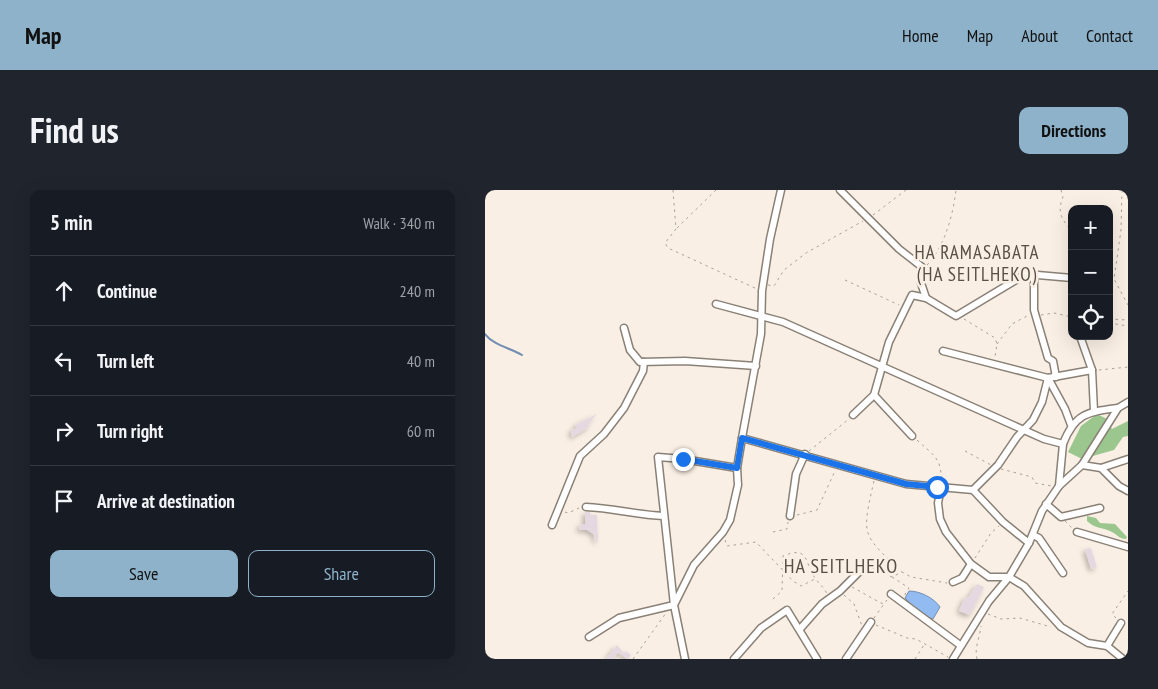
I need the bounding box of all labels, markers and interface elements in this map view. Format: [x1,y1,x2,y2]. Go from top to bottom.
text: Map [25,20,62,51]
text: Home [902,24,939,47]
text: Map [967,24,993,47]
text: About [1021,24,1058,47]
text: Contact [1086,24,1133,47]
text: Find us [30,107,119,153]
button: Directions [1019,107,1128,154]
map controls [1068,205,1113,340]
button: + [1068,205,1113,250]
text: 5 min [50,209,92,236]
text: Walk · 340 m [363,213,435,233]
district label: HA RAMASABATA (HA SEITLHEKO) [915,240,1039,286]
button: − [1068,250,1113,295]
icon: ahead [50,277,78,305]
text: Continue [97,279,157,303]
text: 240 m [400,281,435,301]
button: locate [1068,295,1113,340]
icon: left [50,347,78,375]
text: Turn left [97,349,154,373]
text: 40 m [407,351,435,371]
icon: right [50,417,78,445]
text: Turn right [97,419,163,443]
text: 60 m [407,421,435,441]
route end [672,448,695,471]
route start [926,476,949,499]
icon: arrive [50,487,78,515]
text: Arrive at destination [97,489,235,513]
button: Save [50,550,238,597]
button: Share [248,550,435,597]
district label: HA SEITLHEKO [784,553,898,579]

